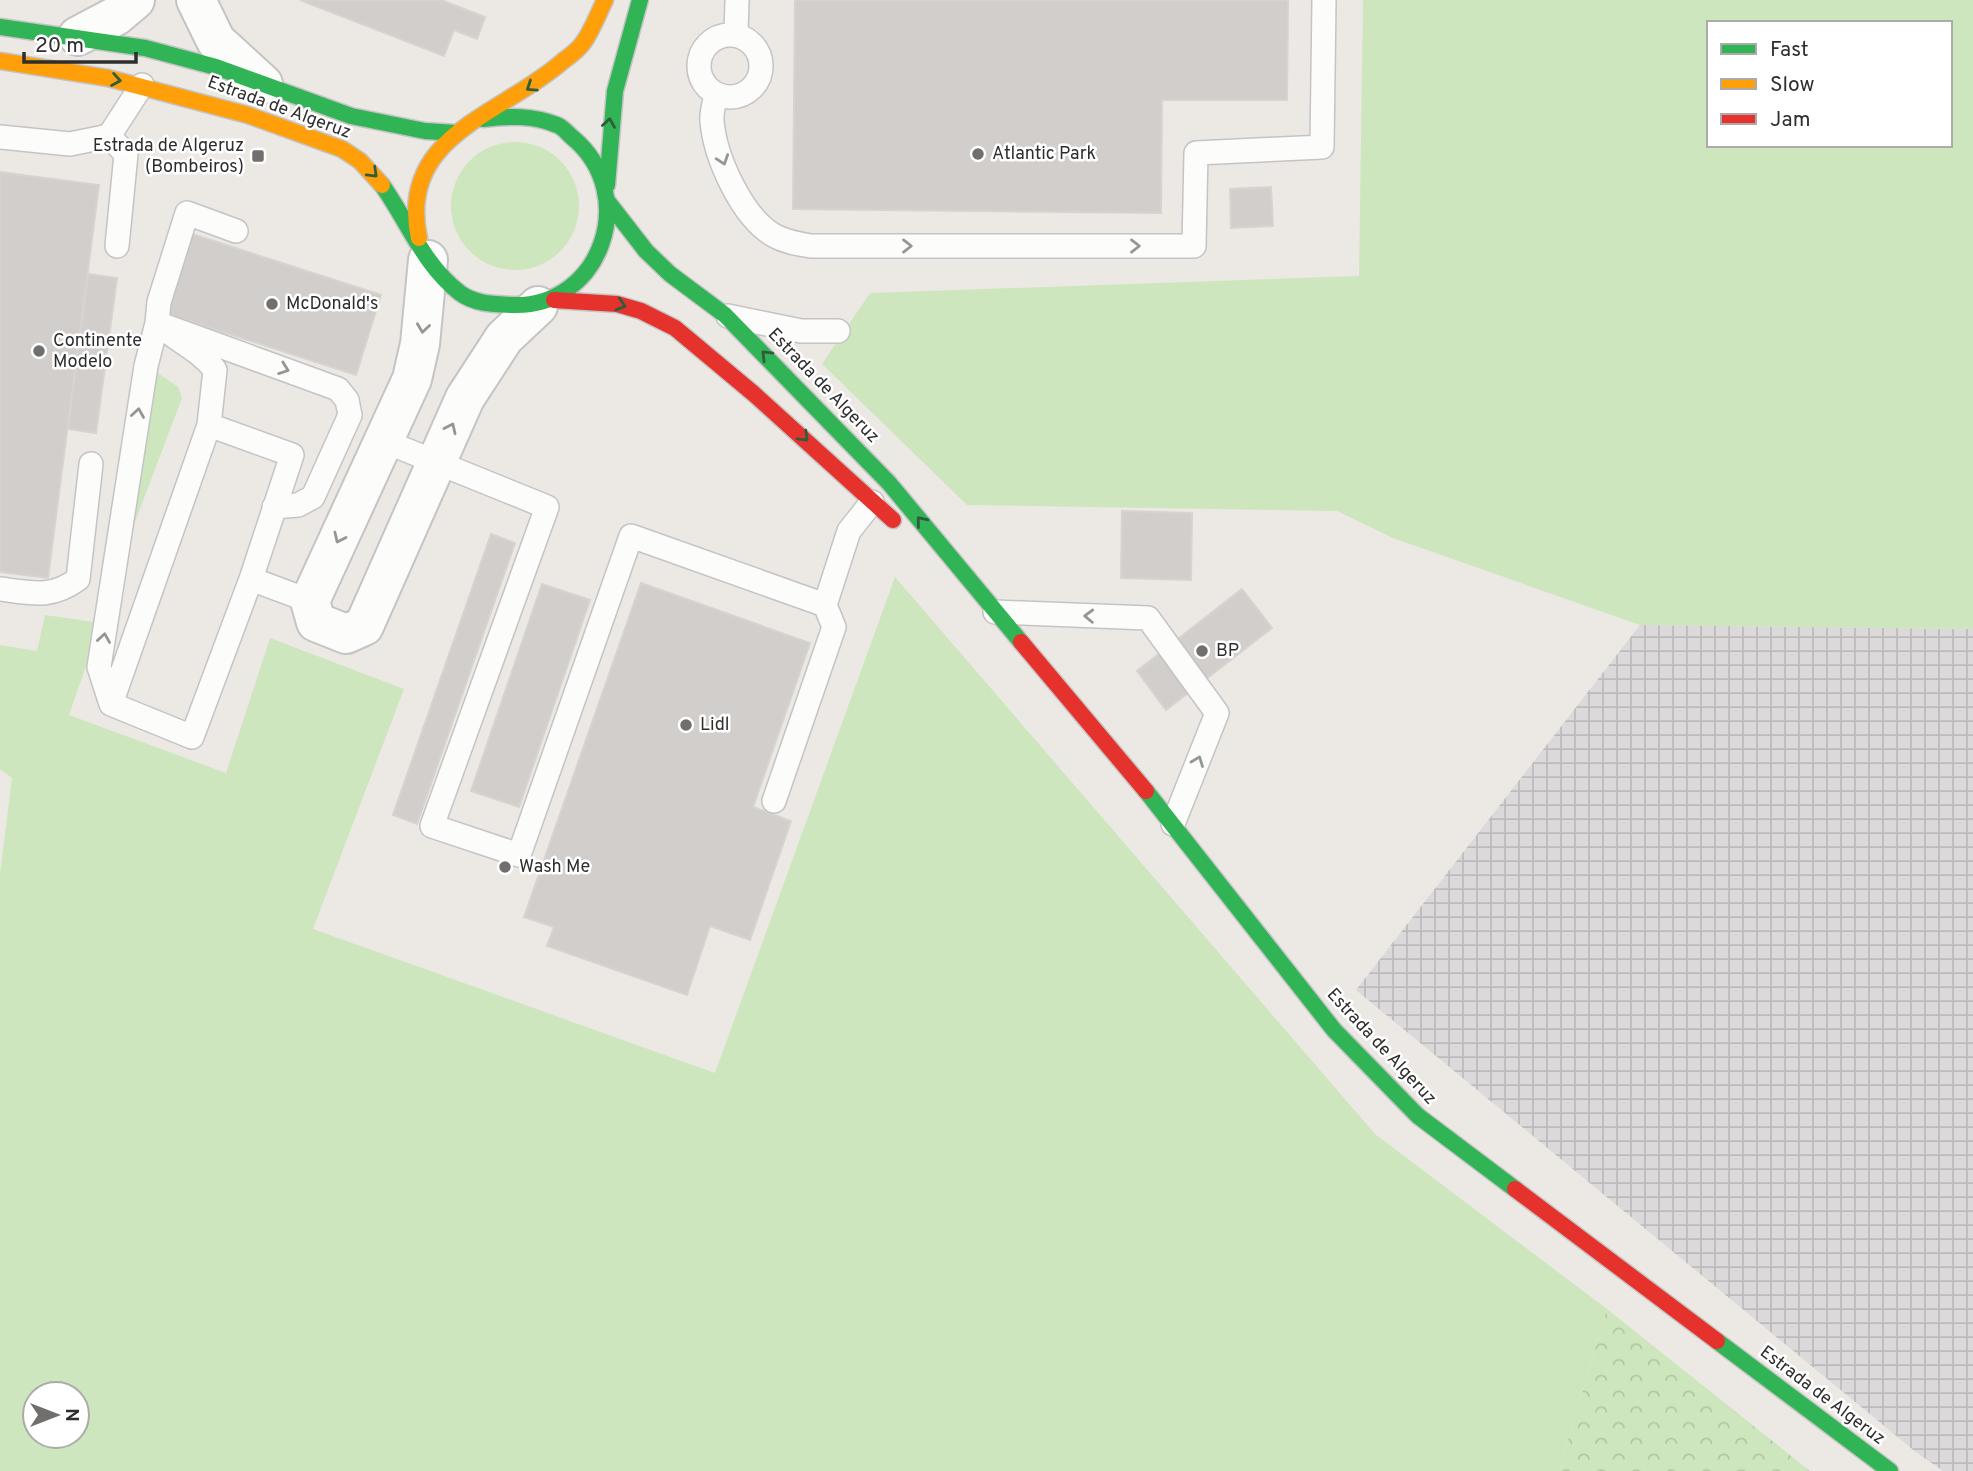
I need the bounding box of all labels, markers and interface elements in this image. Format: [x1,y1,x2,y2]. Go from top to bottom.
scale bar [24,21,136,65]
legend [1707,21,1952,147]
text: 20 m [35,33,84,60]
text: Fast [1770,37,1809,64]
street label: Estrada de Algeruz [204,71,354,145]
one-way arrow [110,72,122,87]
text: Slow [1770,72,1815,99]
one-way arrow [526,79,539,92]
text: Jam [1770,107,1811,134]
one-way arrow [601,117,616,129]
place label: Estrada de Algeruz (Bombeiros) [93,135,244,179]
place label: Atlantic Park [992,143,1096,166]
marker: Atlantic Park [970,146,986,162]
marker: Estrada de Algeruz (Bombeiros) [250,148,266,164]
one-way arrow [715,154,729,166]
one-way arrow [365,164,378,177]
one-way arrow [902,238,913,254]
one-way arrow [1130,238,1140,254]
place label: McDonald's [286,293,378,316]
marker: McDonald's [264,296,280,312]
one-way arrow [615,297,627,312]
one-way arrow [415,322,430,334]
street label: Estrada de Algeruz [762,324,884,448]
place label: Continente Modelo [53,330,142,374]
marker: Continente Modelo [31,343,47,359]
one-way arrow [762,351,774,363]
one-way arrow [277,361,289,375]
one-way arrow [130,407,145,419]
one-way arrow [443,423,457,436]
one-way arrow [796,428,809,441]
one-way arrow [917,517,929,530]
one-way arrow [334,531,348,544]
one-way arrow [1083,609,1094,624]
one-way arrow [96,632,111,644]
place label: BP [1216,640,1239,663]
marker: BP [1194,643,1210,659]
place label: Lidl [700,714,729,737]
marker: Lidl [678,717,694,733]
one-way arrow [1190,755,1204,767]
place label: Wash Me [519,856,590,879]
marker: Wash Me [497,859,513,875]
street label: Estrada de Algeruz [1321,984,1441,1110]
street label: Estrada de Algeruz [1755,1341,1889,1451]
north arrow [21,1380,91,1450]
text: N [59,1408,83,1422]

